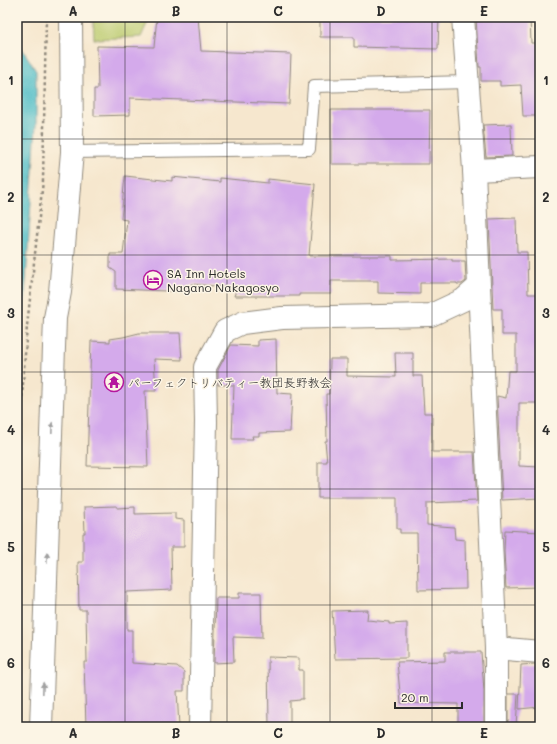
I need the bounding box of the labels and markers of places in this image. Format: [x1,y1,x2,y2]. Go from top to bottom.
place label: SA Inn Hotels Nagano Nakagosyo [167,265,279,295]
hotel icon: SA Inn Hotels Nagano Nakagosyo [142,269,164,291]
temple icon: パーフェクトリバティー教団長野教会 [103,371,125,393]
place label: パーフェクトリバティー教団長野教会 [128,374,332,390]

